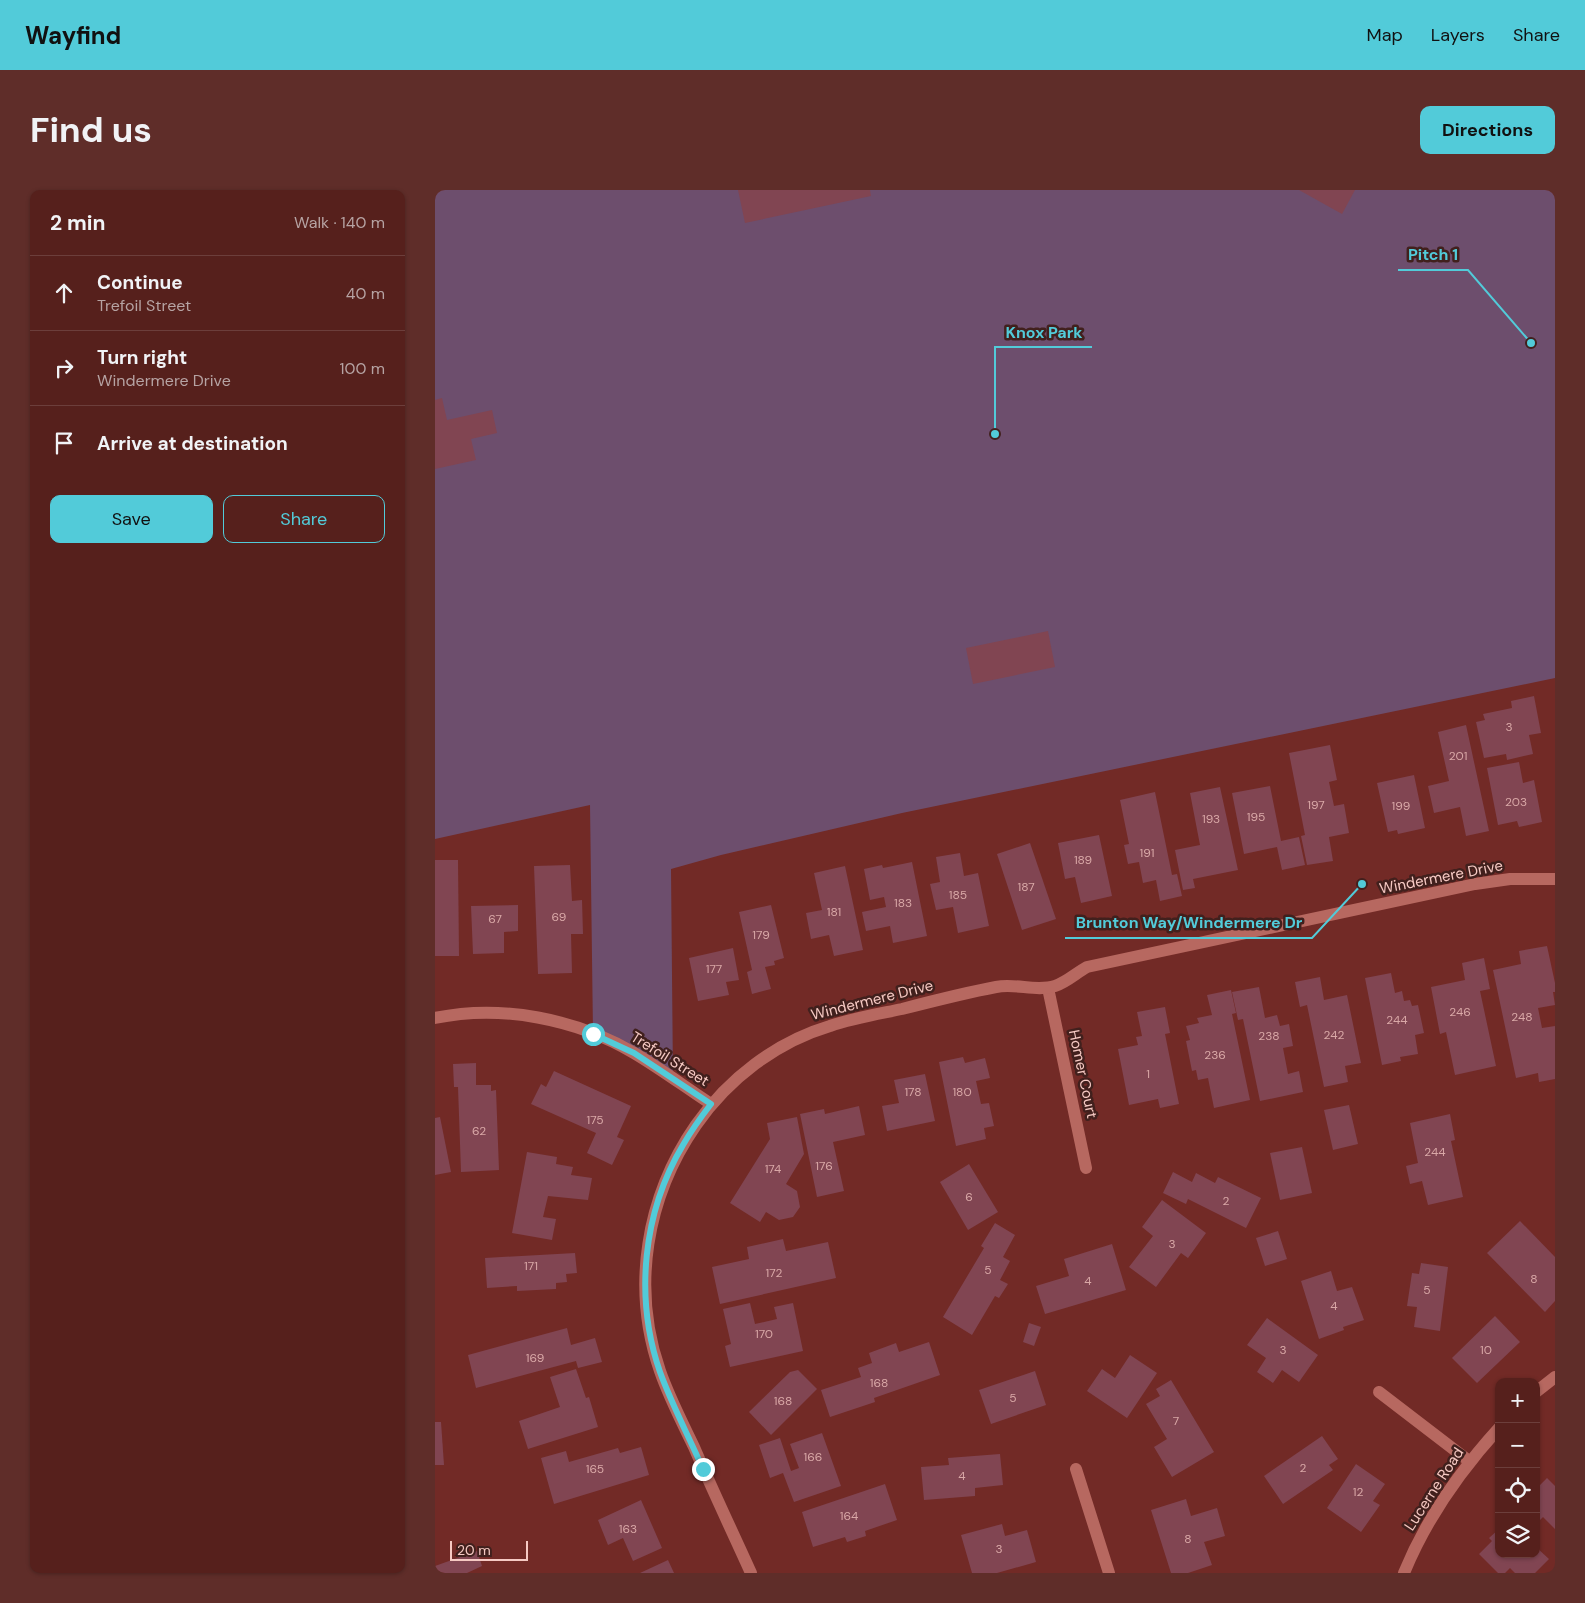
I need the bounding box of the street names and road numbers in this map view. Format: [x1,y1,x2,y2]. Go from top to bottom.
street label: Windermere Drive [1378,855,1504,899]
street label: Windermere Drive [809,975,935,1025]
street label: Trefoil Street [627,1027,713,1091]
street label: Homer Court [1064,1028,1102,1120]
street label: Lucerne Road [1400,1444,1468,1534]

